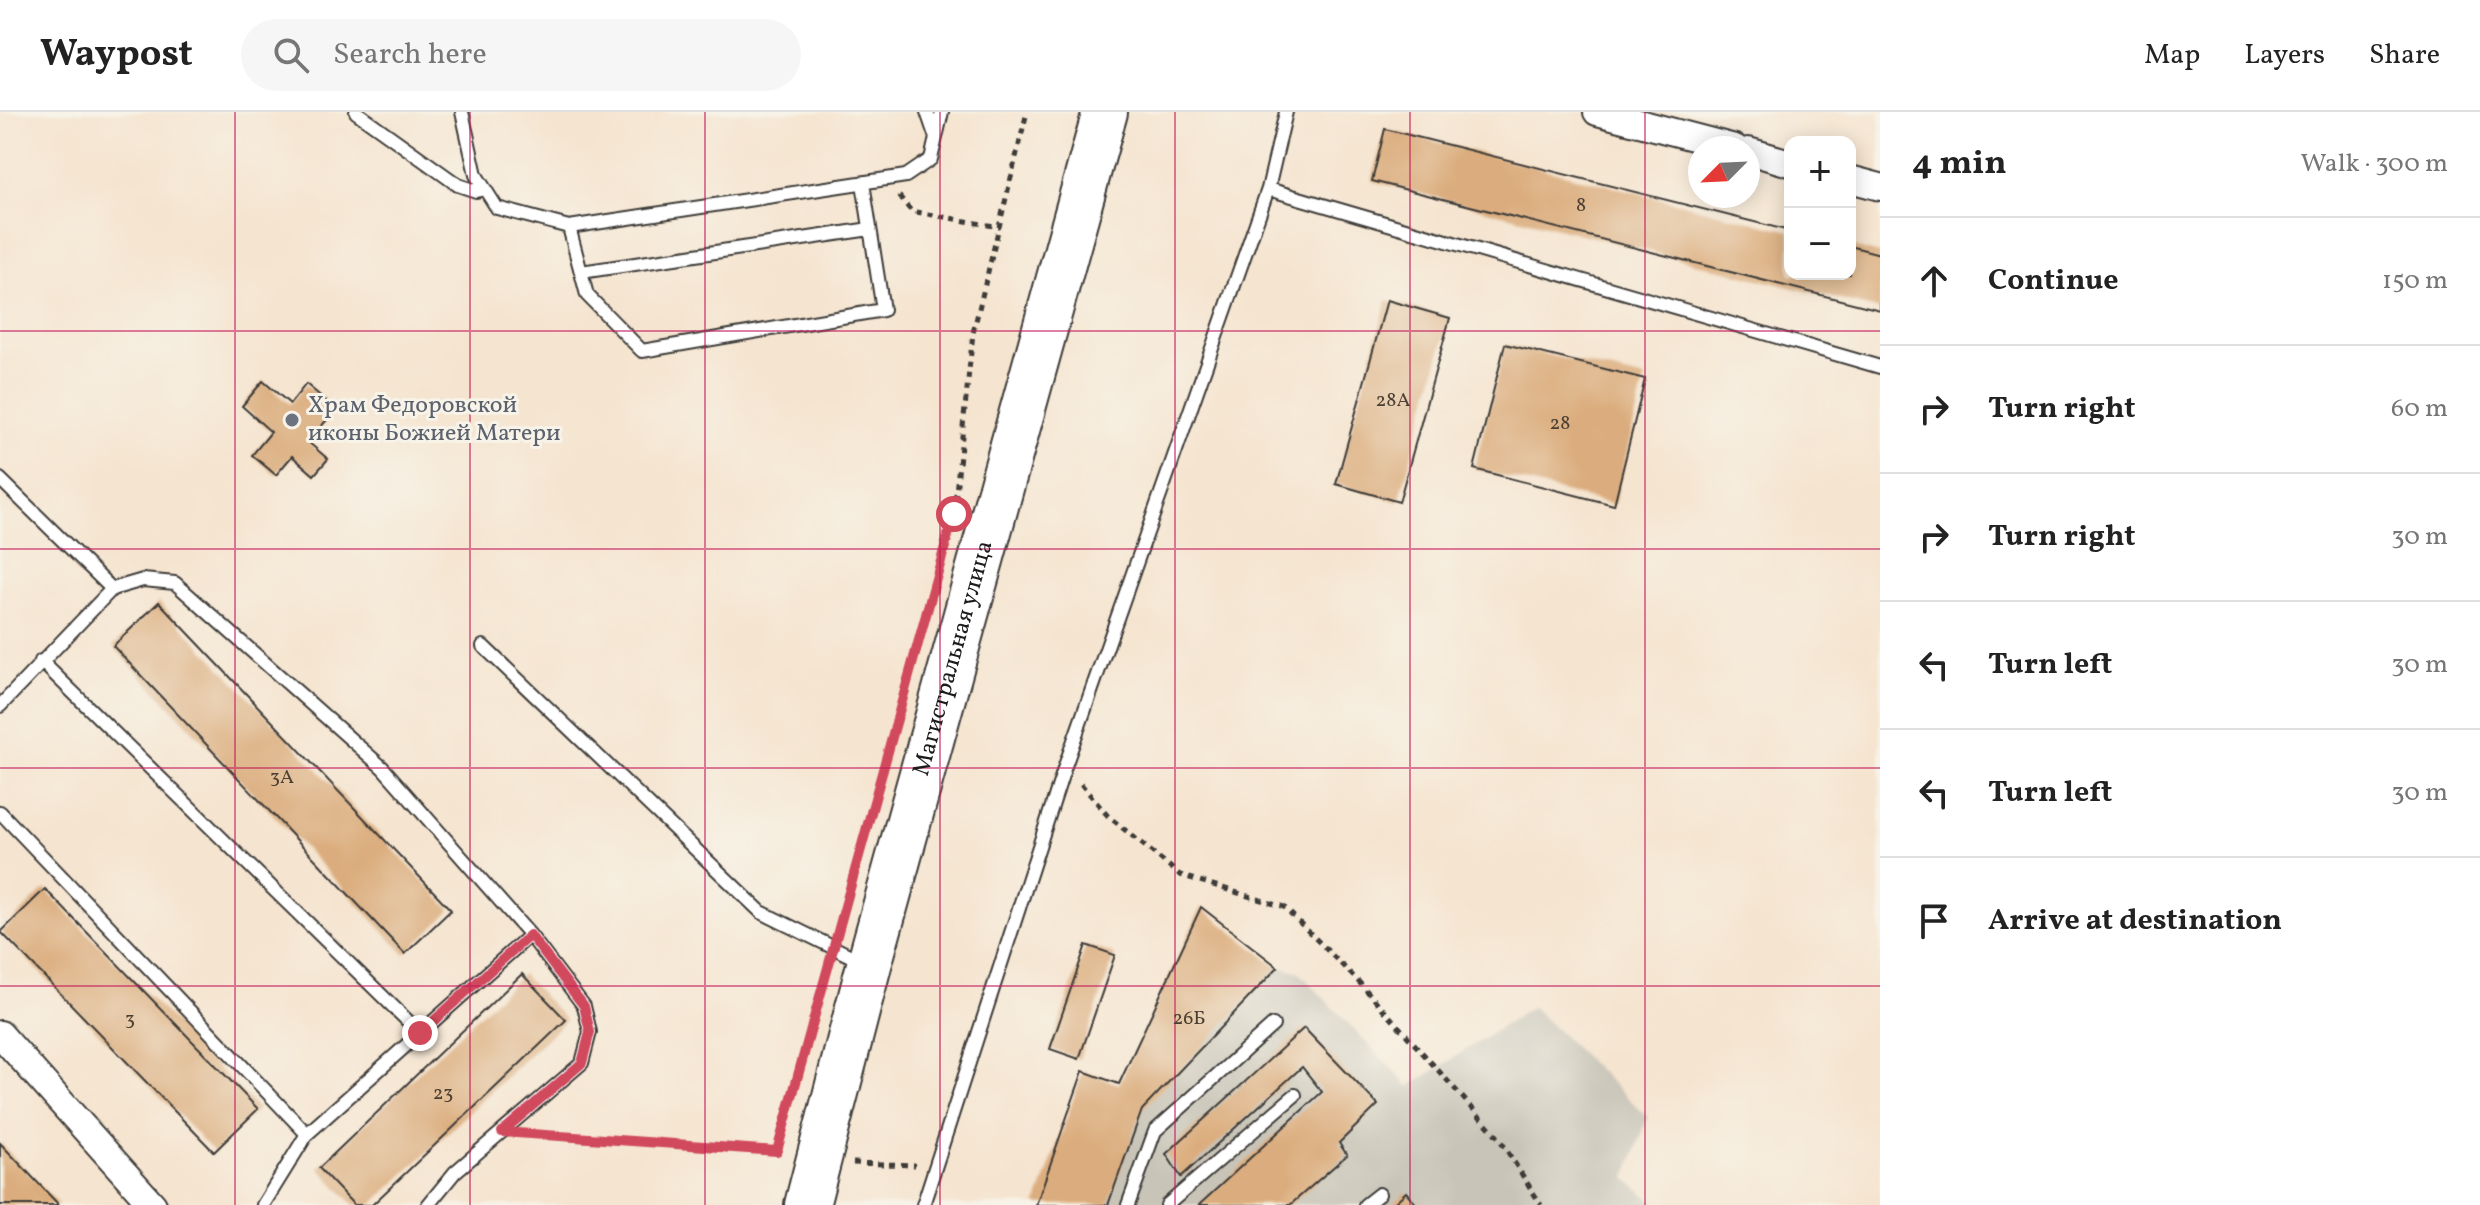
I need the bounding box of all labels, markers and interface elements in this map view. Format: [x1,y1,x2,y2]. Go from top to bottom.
search box [241,19,801,91]
text: Waypost [40,29,193,82]
icon: search [269,33,313,77]
text: Search here [333,34,487,76]
text: Map [2144,36,2200,75]
text: Layers [2244,36,2325,75]
text: Share [2369,36,2440,75]
north arrow [1688,136,1760,208]
map controls [1784,136,1856,280]
button: + [1784,136,1856,208]
text: 4 min [1912,141,2007,188]
text: Walk · 300 m [2301,146,2448,182]
house number: 8 [1576,192,1586,220]
button: − [1784,208,1856,280]
icon: ahead [1912,259,1956,303]
text: Continue [1988,260,2119,302]
text: 150 m [2382,263,2448,299]
house number: 28А [1376,387,1410,415]
icon: right [1912,387,1956,431]
text: Turn right [1988,388,2136,430]
place label: Храм Федоровской иконы Божией Матери [308,389,561,451]
text: 60 m [2391,391,2448,427]
house number: 28 [1550,410,1570,438]
marker: Храм Федоровской иконы Божией Матери [283,411,301,429]
route start [936,496,972,532]
icon: right [1912,515,1956,559]
text: Turn right [1988,516,2136,558]
text: 30 m [2391,519,2448,555]
street label: Магистральная улица [905,537,1003,780]
icon: left [1912,643,1956,687]
text: Turn left [1988,644,2112,686]
text: 30 m [2391,647,2448,683]
house number: 3А [270,764,294,792]
icon: left [1912,771,1956,815]
text: Turn left [1988,772,2112,814]
text: 30 m [2391,775,2448,811]
icon: arrive [1912,899,1956,943]
text: Arrive at destination [1988,900,2282,942]
house number: 26Б [1172,1005,1206,1033]
house number: 3 [125,1006,135,1034]
route end [402,1015,438,1051]
house number: 23 [433,1080,453,1108]

